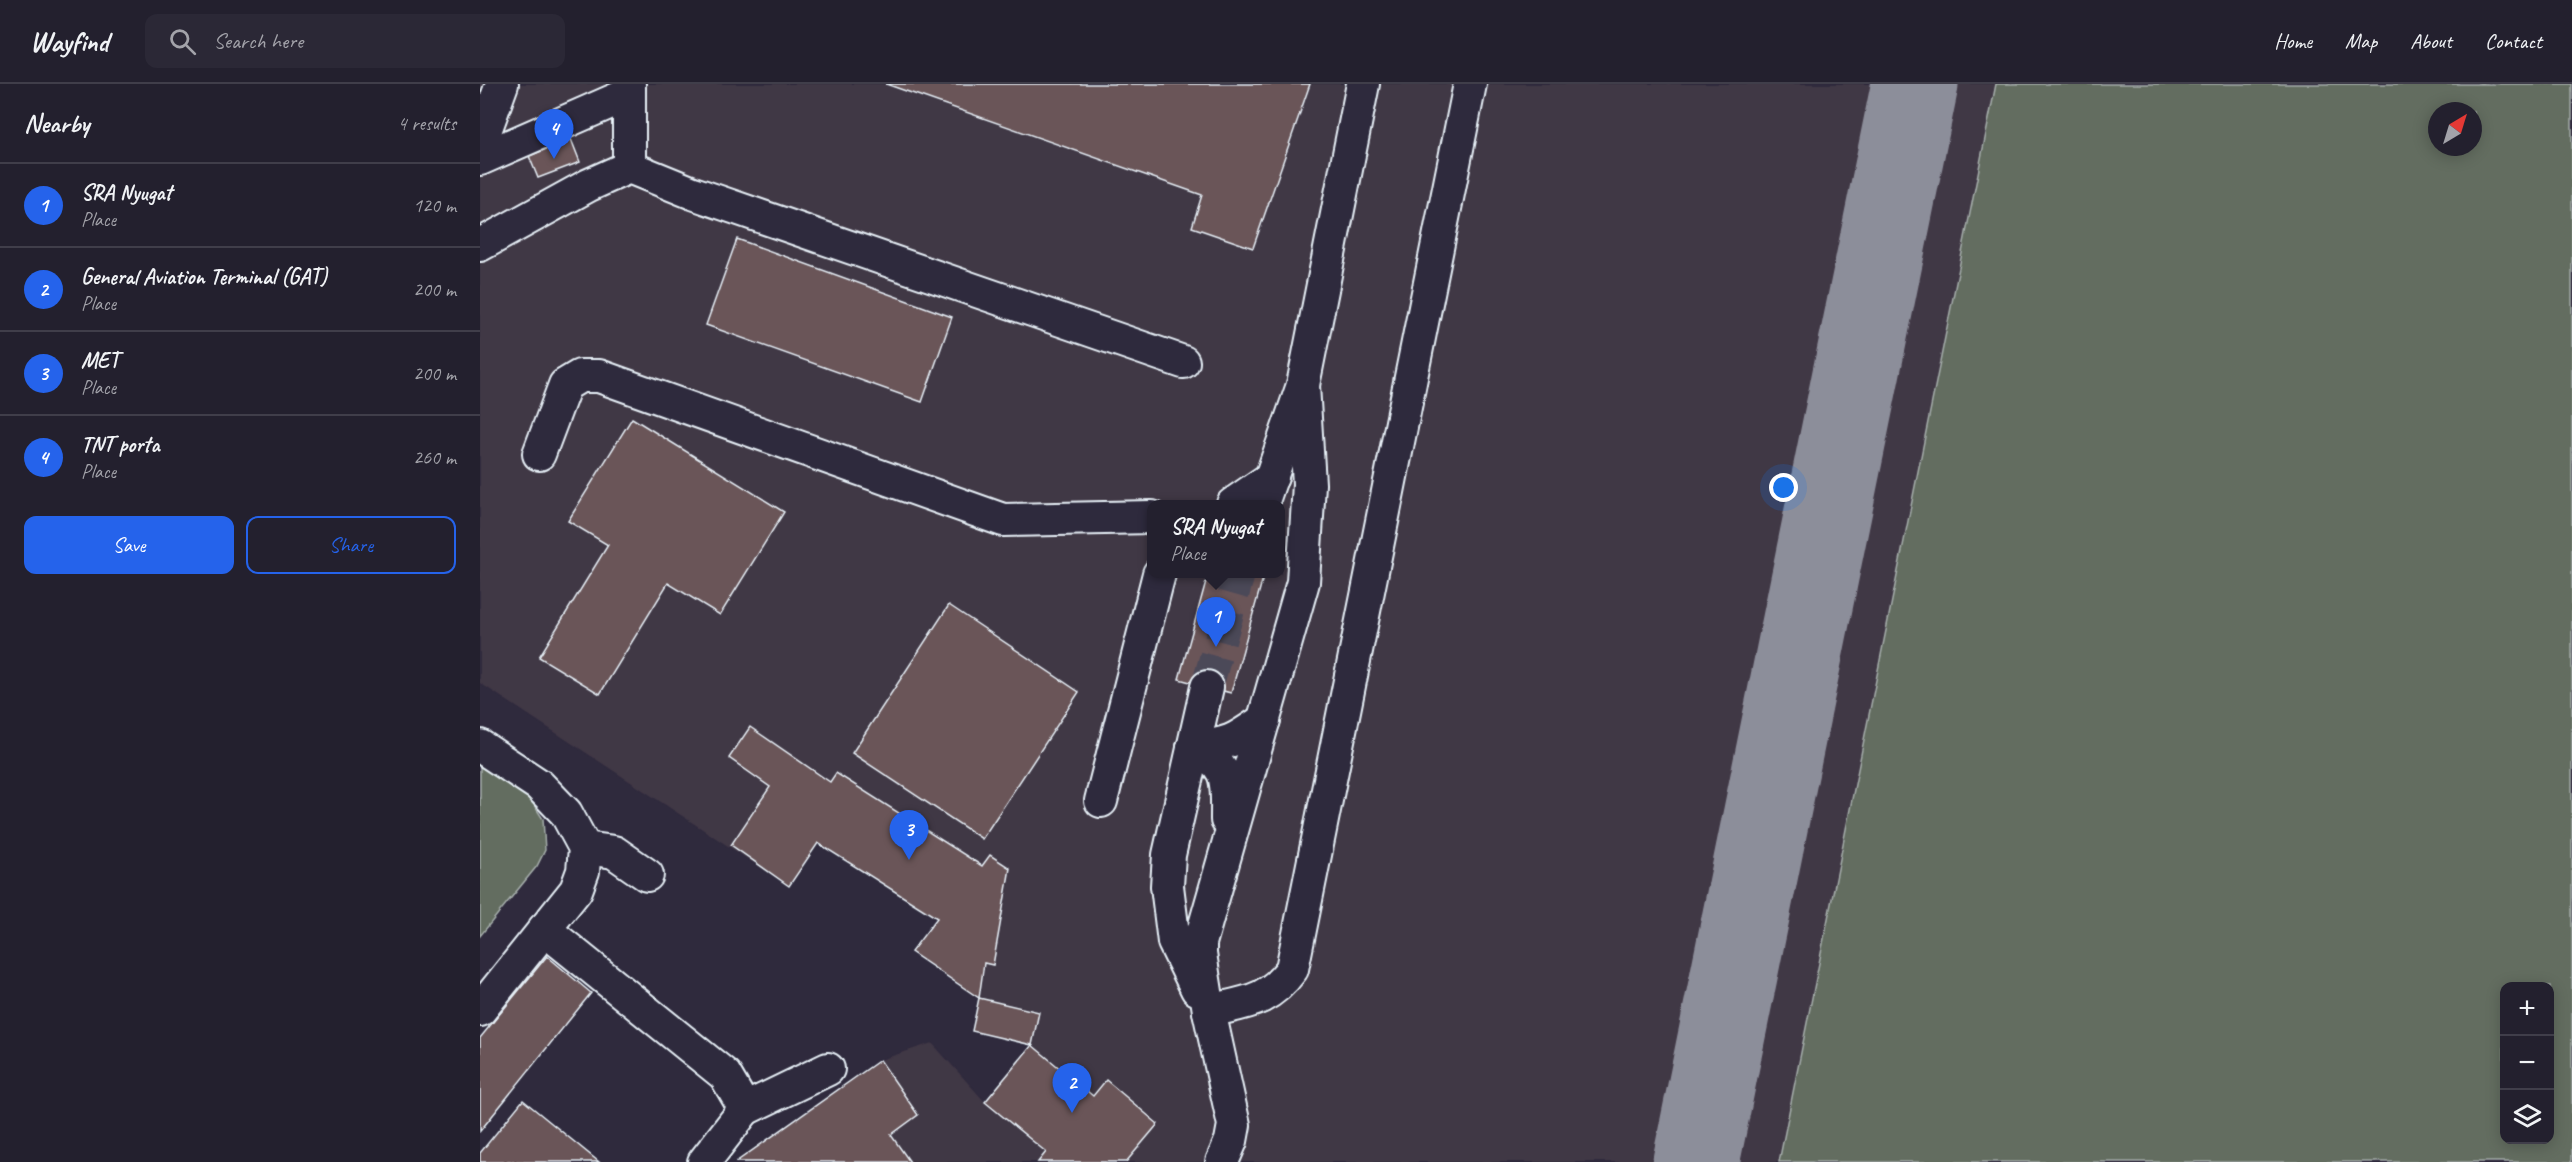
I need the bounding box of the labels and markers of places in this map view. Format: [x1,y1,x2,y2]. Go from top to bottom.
pin: 4 [534,110,574,159]
pin: 1 [1196,598,1236,647]
pin: 3 [890,810,928,860]
pin: 2 [1052,1064,1092,1113]

